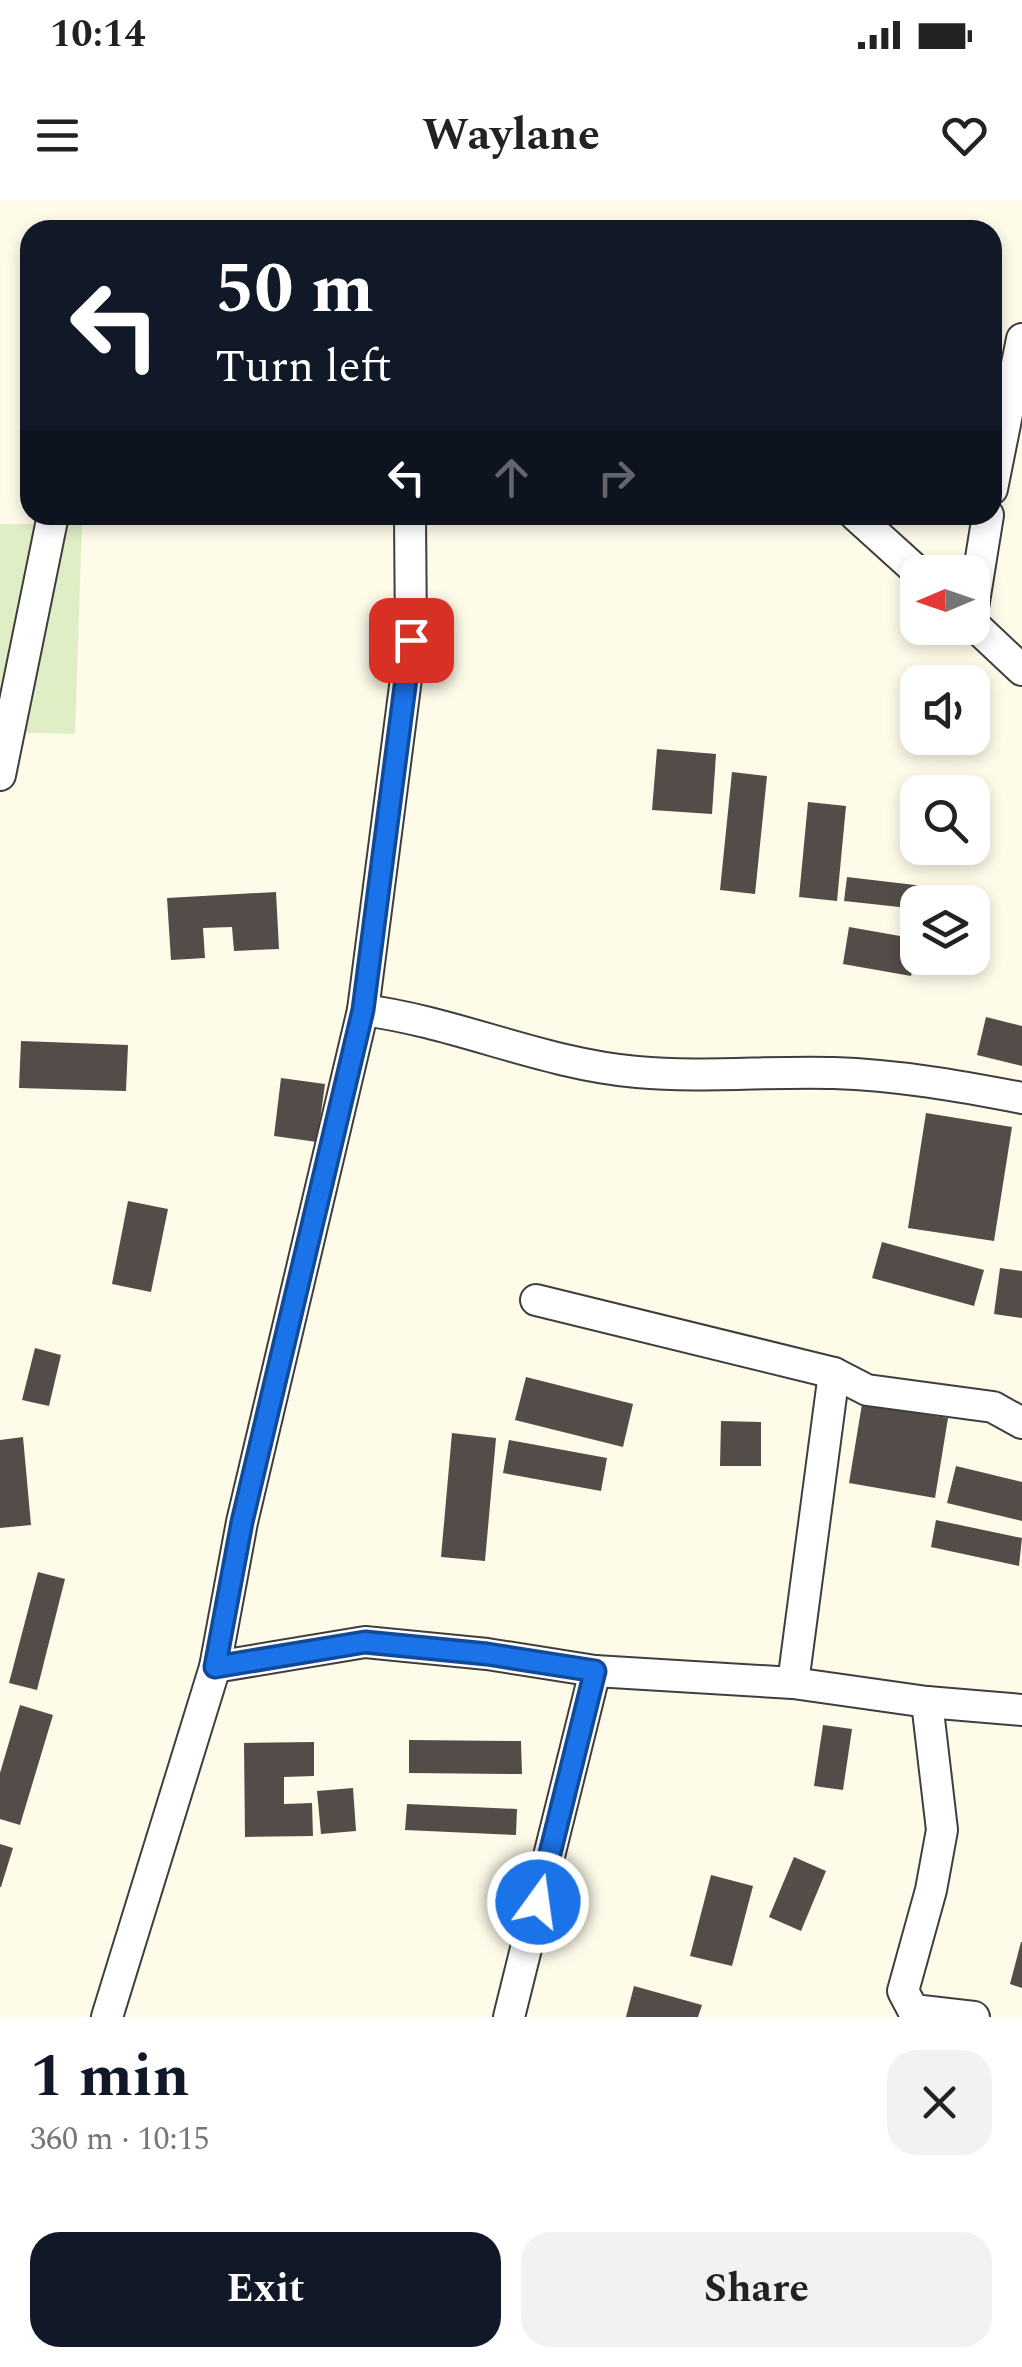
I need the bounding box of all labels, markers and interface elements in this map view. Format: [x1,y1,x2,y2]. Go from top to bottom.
text: 10:14 [50,6,145,64]
text: Waylane [422,101,600,170]
icon: menu [30,108,85,163]
icon: heart [937,108,992,163]
text: 50 m [215,237,374,343]
icon: left [50,260,180,390]
text: Turn left [215,333,392,402]
icon: left [379,450,434,505]
icon: ahead [484,450,539,505]
icon: right [589,450,644,505]
north arrow [900,555,990,645]
map controls [900,555,990,975]
pin [369,598,454,683]
icon: arrive [384,613,439,668]
button: sound [900,665,990,755]
button: search [900,775,990,865]
button: layers [900,885,990,975]
position arrow [486,1850,590,1954]
text: 1 min [30,2031,190,2123]
button: close [887,2050,992,2155]
text: 360 m · 10:15 [30,2115,210,2164]
button: Exit [30,2232,501,2347]
button: Share [521,2232,992,2347]

